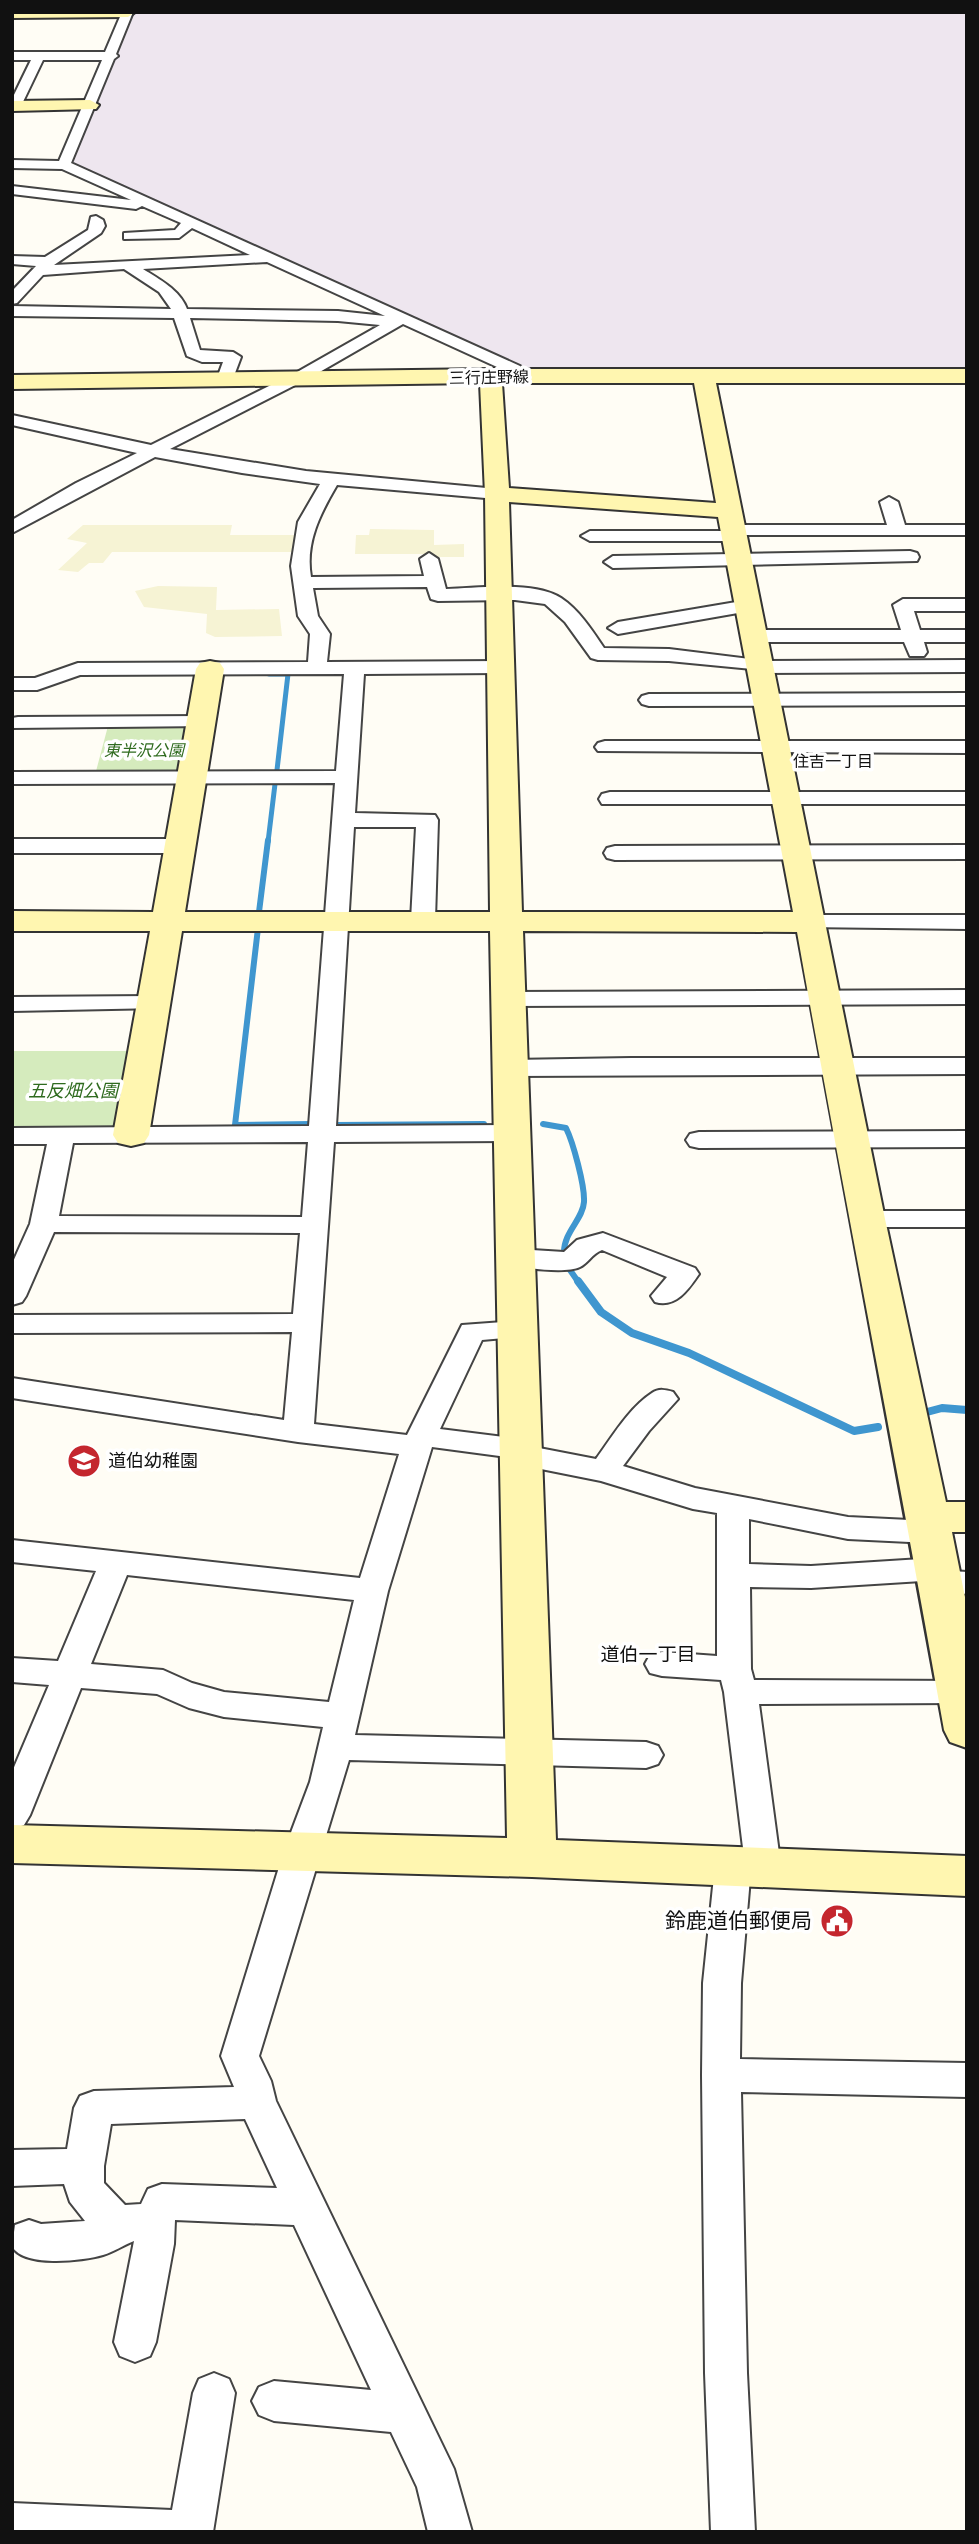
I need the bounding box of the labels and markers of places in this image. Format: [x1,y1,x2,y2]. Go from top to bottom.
school or university icon: 道伯幼稚園 [65,1442,103,1480]
place label: 道伯幼稚園 [108,1450,198,1471]
public building icon: 鈴鹿道伯郵便局 [818,1902,856,1940]
place label: 鈴鹿道伯郵便局 [665,1909,812,1933]

